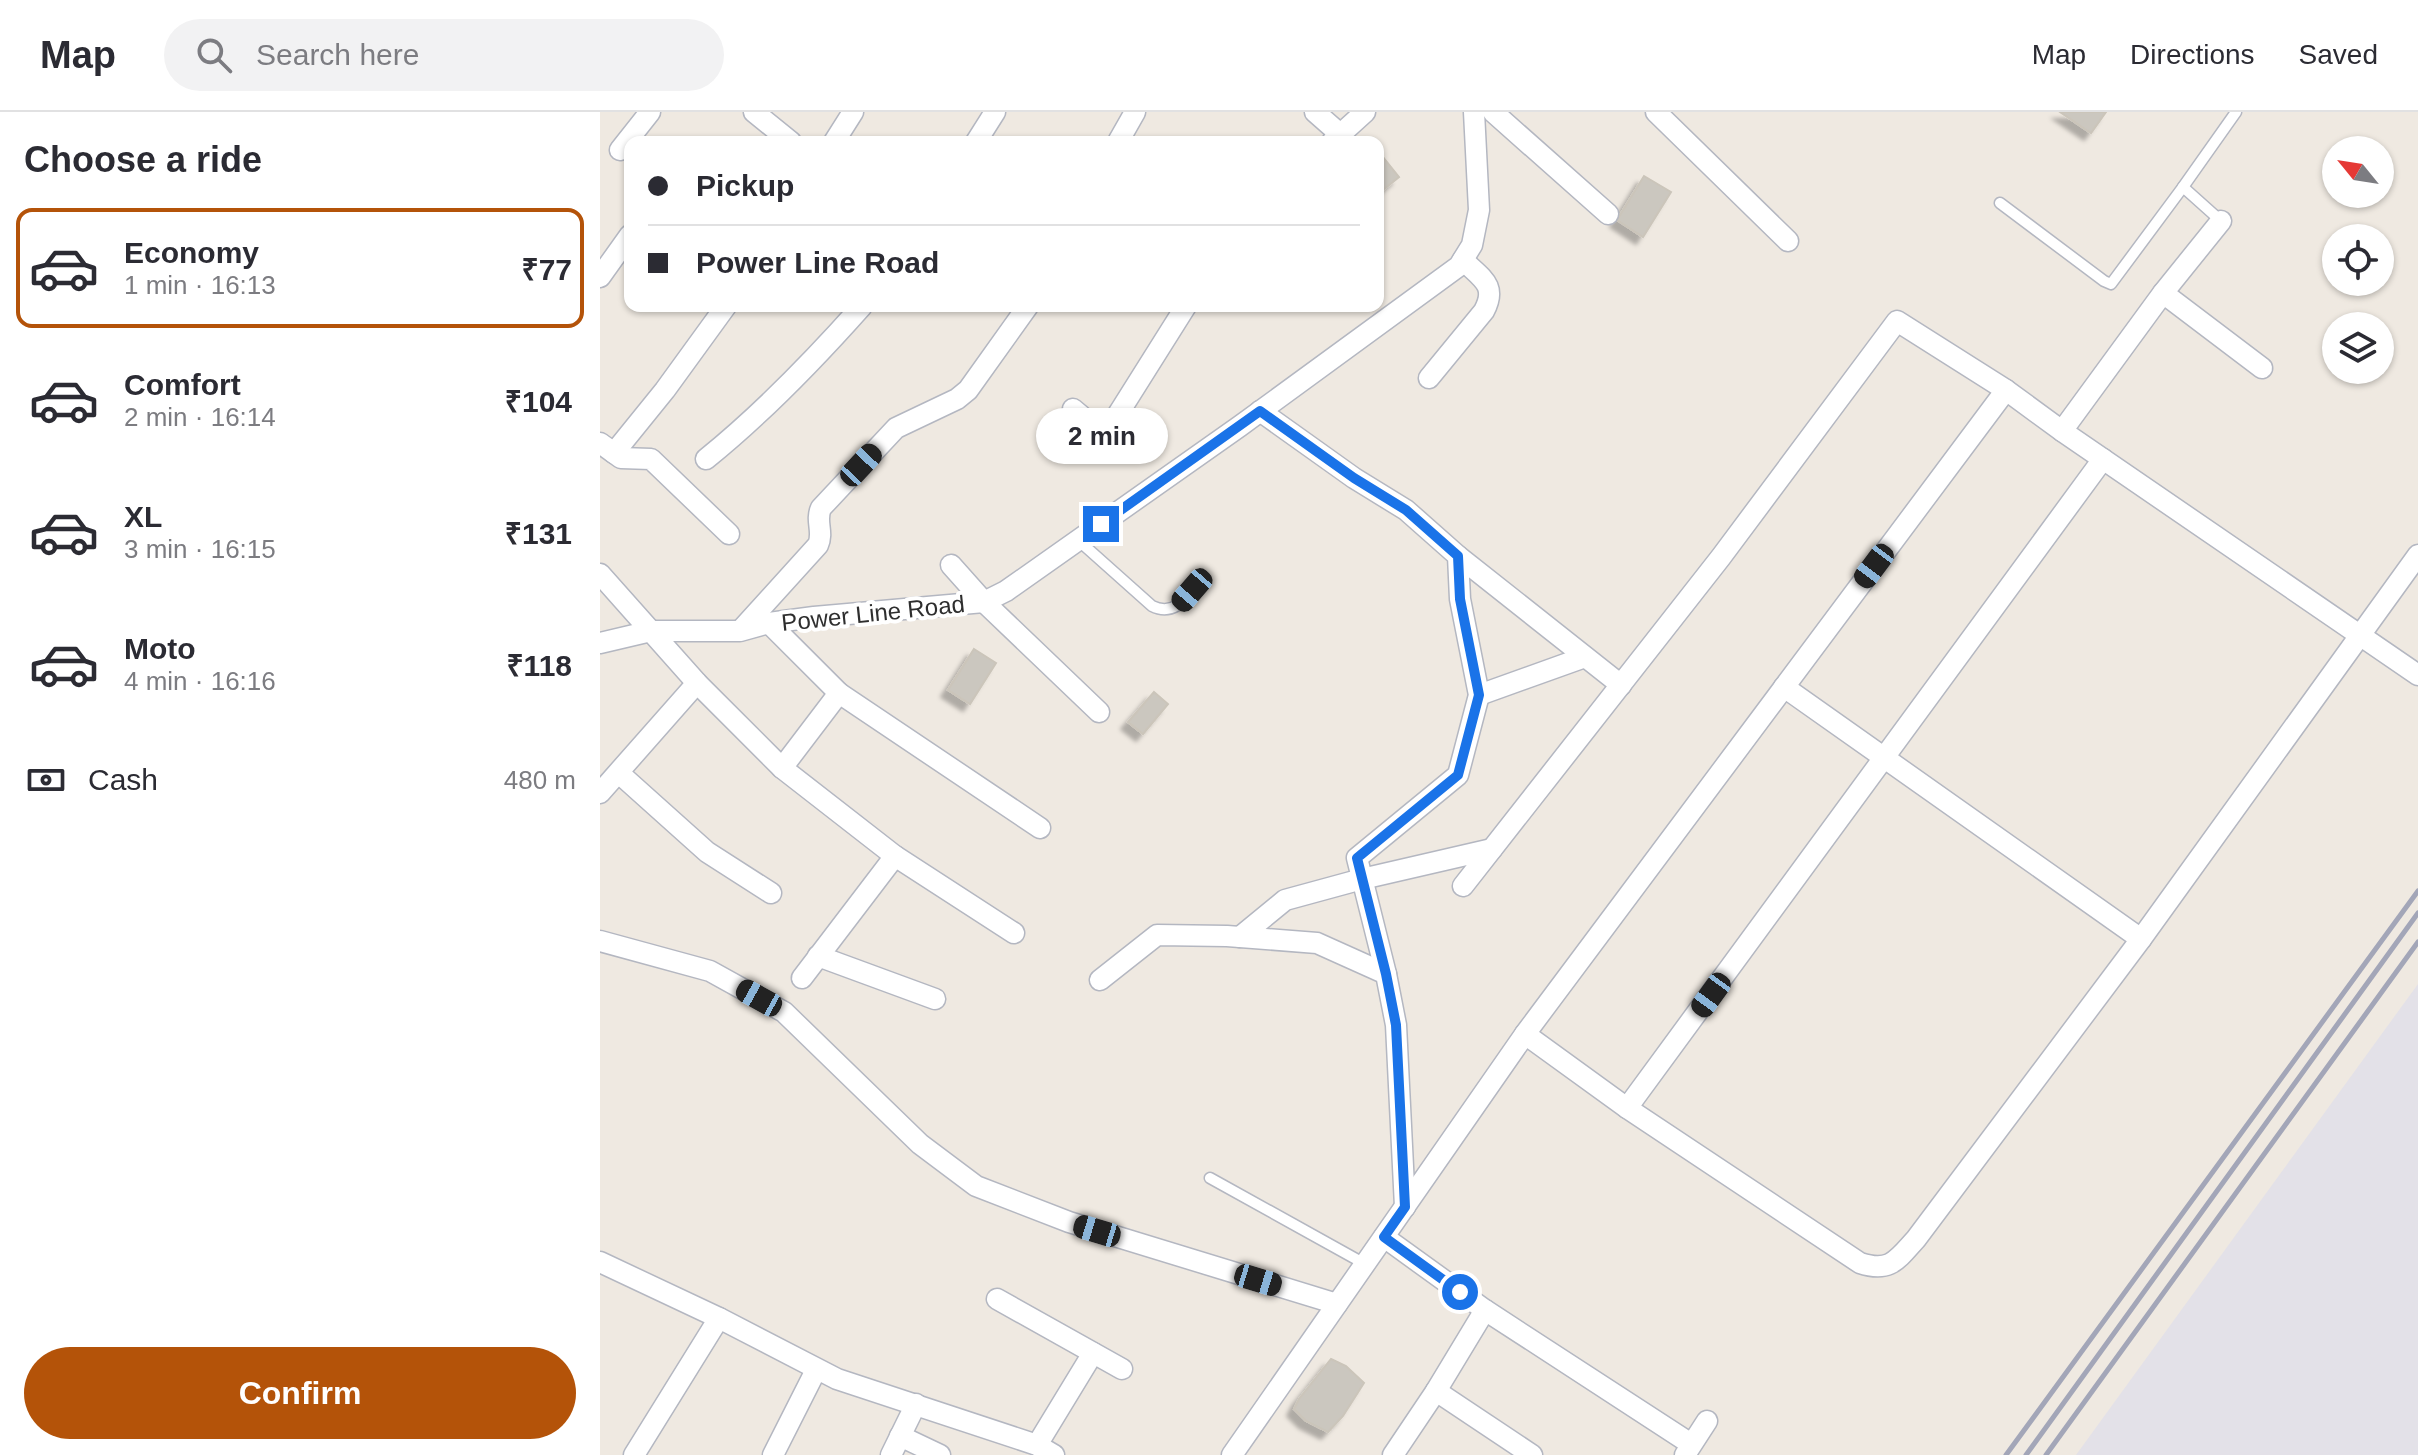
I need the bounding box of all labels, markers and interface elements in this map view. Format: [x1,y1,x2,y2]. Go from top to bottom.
search box [164,19,724,91]
icon: search [192,33,236,77]
text: Map [40,34,116,76]
text: Search here [256,38,419,71]
text: Map [2032,39,2086,70]
text: Directions [2130,39,2255,70]
text: Saved [2299,39,2378,70]
north arrow [2322,136,2394,208]
map controls [2322,136,2394,384]
text: Choose a ride [24,139,262,180]
text: Pickup [696,169,794,202]
button: locate [2322,224,2394,296]
icon: car [28,232,100,304]
text: Economy [124,236,259,269]
text: Power Line Road [696,246,939,279]
text: ₹77 [521,253,572,286]
text: 1 min · 16:13 [124,270,276,300]
button: layers [2322,312,2394,384]
icon: car [28,364,100,436]
text: Comfort [124,368,241,401]
text: ₹104 [505,385,572,418]
text: 2 min · 16:14 [124,402,276,432]
callout: 2 min [1035,408,1167,464]
text: 2 min [1068,421,1136,451]
car [836,439,886,491]
icon: car [28,496,100,568]
text: XL [124,500,162,533]
route end [1083,506,1119,542]
text: ₹131 [505,517,572,550]
text: 3 min · 16:15 [124,534,276,564]
car [1850,540,1898,592]
car [1167,564,1217,616]
street label: Power Line Road [780,590,966,636]
icon: car [28,628,100,700]
text: Moto [124,632,196,665]
text: ₹118 [506,649,572,682]
text: 4 min · 16:16 [124,666,276,696]
icon: cash [24,758,68,802]
text: Cash [88,763,158,796]
text: 480 m [504,765,576,795]
car [1687,969,1735,1021]
car [732,976,786,1020]
car [1071,1213,1123,1249]
car [1232,1262,1284,1298]
route start [1442,1274,1478,1310]
button: Confirm [24,1347,576,1439]

